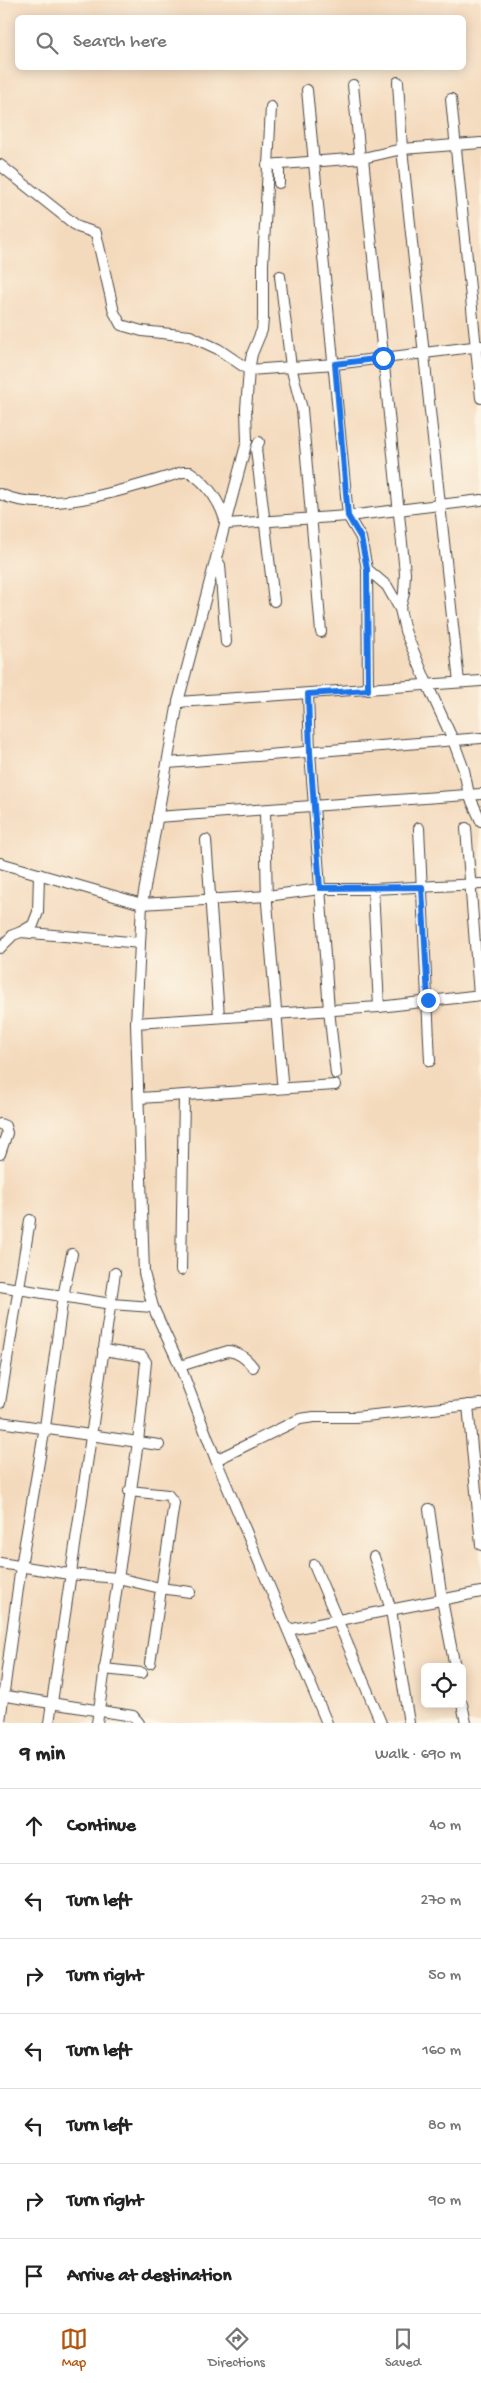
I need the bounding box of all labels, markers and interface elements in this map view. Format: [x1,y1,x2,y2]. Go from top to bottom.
search box [15,15,466,70]
icon: search [33,29,61,57]
text: Search here [73,31,167,54]
route start [372,347,395,370]
route end [417,989,440,1012]
map controls [421,1663,466,1708]
button: locate [421,1663,466,1708]
text: 9 min [20,1743,65,1768]
text: Walk · 690 m [375,1746,461,1765]
icon: ahead [20,1812,48,1840]
text: Continue [67,1815,136,1838]
text: 40 m [429,1817,461,1836]
icon: left [20,1887,48,1915]
text: Turn left [67,1890,131,1913]
text: 270 m [421,1892,461,1911]
icon: right [20,1962,48,1990]
text: Turn right [67,1965,143,1988]
text: 50 m [428,1967,461,1986]
icon: left [20,2037,48,2065]
text: Turn left [67,2040,131,2063]
text: 160 m [422,2042,461,2061]
icon: left [20,2112,48,2140]
text: Turn left [67,2115,131,2138]
text: 80 m [428,2117,461,2136]
icon: right [20,2187,48,2215]
text: Turn right [67,2190,143,2213]
text: 90 m [429,2192,461,2211]
icon: arrive [20,2262,48,2290]
text: Arrive at destination [67,2265,231,2288]
tab: Map [60,2325,88,2372]
tab: Directions [208,2325,265,2372]
tab: Saved [385,2325,421,2372]

